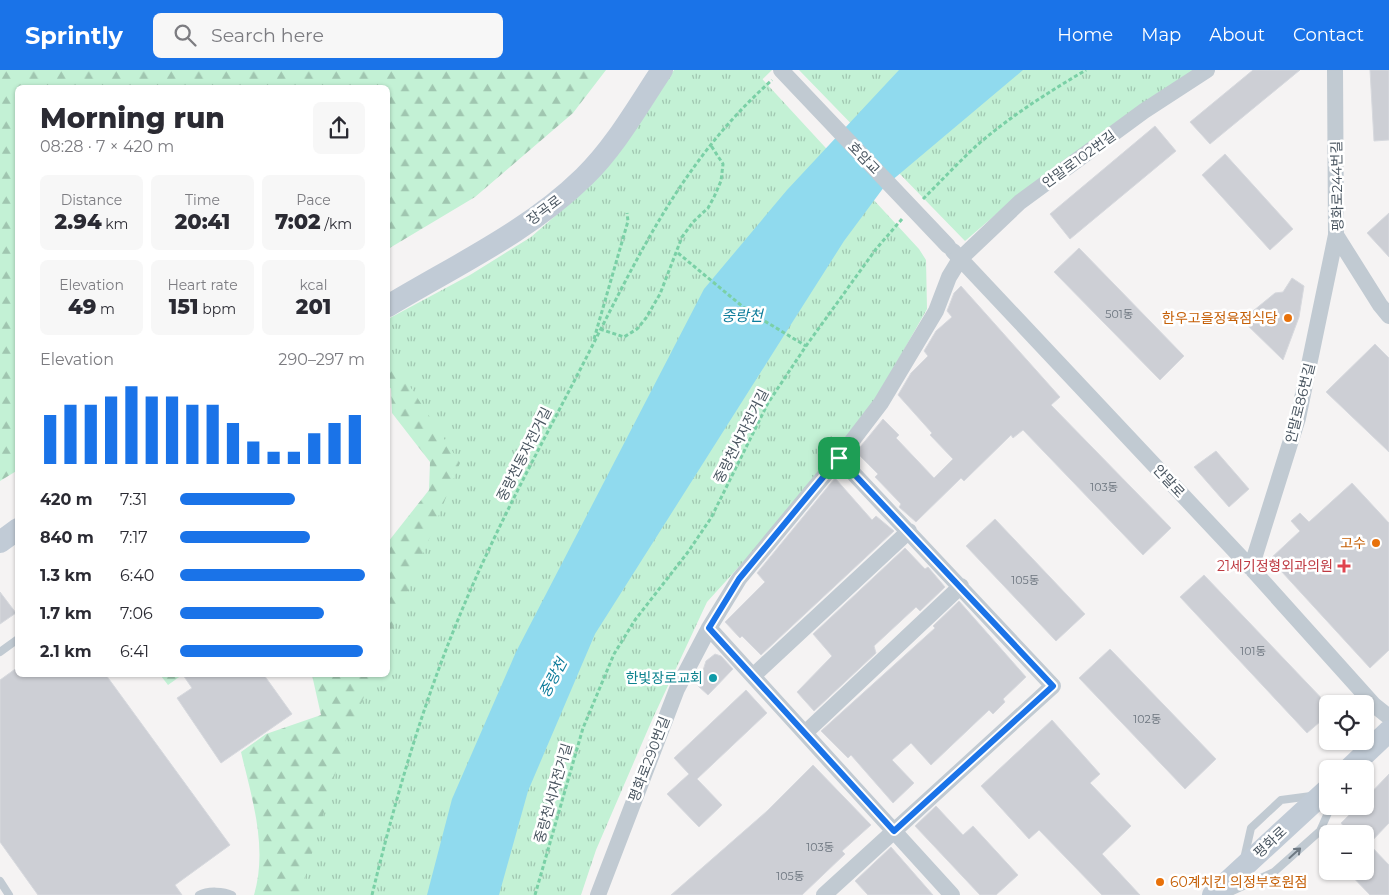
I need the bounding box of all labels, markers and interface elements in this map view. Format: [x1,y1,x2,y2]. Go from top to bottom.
search box [153,13,503,58]
text: Sprintly [25,21,123,50]
icon: search [171,21,199,49]
text: Search here [211,24,324,47]
text: Home [1057,24,1113,46]
text: Map [1141,24,1181,46]
text: About [1209,24,1265,46]
text: Contact [1293,24,1364,46]
text: Morning run [40,101,225,135]
button: share [313,102,365,154]
street label: 안말로102번길 [1039,126,1119,192]
text: 08:28 · 7 × 420 m [40,137,174,156]
street label: 호암교 [844,138,884,178]
street label: 평화로244번길 [1327,141,1347,231]
text: Distance [61,191,122,209]
text: Time [185,191,220,209]
text: Pace [296,191,331,209]
street label: 장곡로 [523,191,565,229]
text: 2.94 [55,209,102,234]
text: 20:41 [175,209,230,234]
text: 7:02 [275,209,321,234]
text: km [102,215,128,233]
text: /km [321,215,352,233]
text: Elevation [59,276,124,294]
text: Heart rate [167,276,238,294]
text: kcal [300,276,327,294]
text: 49 [68,294,96,319]
text: 151 [169,294,199,319]
text: 201 [296,294,331,319]
text: m [96,300,115,318]
text: bpm [199,300,236,318]
water label: 중랑천 [721,306,765,325]
house number: 501동 [1105,307,1133,321]
place label: 한우고을정육점식당 [1162,309,1278,327]
marker: 한우고을정육점식당 [1282,312,1294,324]
text: Elevation [40,350,114,369]
text: 290–297 m [278,350,365,369]
street label: 안말로86번길 [1281,361,1319,445]
street label: 중랑천서자전거길 [710,386,772,486]
street label: 중랑천동자전거길 [493,404,555,504]
pin [818,437,860,479]
icon: arrive [825,444,853,472]
street label: 안말로 [1149,461,1189,501]
house number: 103동 [1090,480,1118,494]
text: 420 m [40,490,93,509]
text: 7:31 [120,490,147,509]
text: 840 m [40,528,94,547]
text: 7:17 [120,528,148,547]
place label: 고수 [1340,534,1366,552]
marker: 고수 [1370,537,1382,549]
place label: 21세기정형외과의원 [1217,557,1333,575]
marker: 21세기정형외과의원 [1337,559,1351,573]
text: 1.3 km [40,566,92,585]
text: 6:40 [120,566,154,585]
house number: 105동 [1011,573,1039,587]
text: 1.7 km [40,604,92,623]
text: 7:06 [120,604,153,623]
text: 2.1 km [40,642,92,661]
text: 6:41 [120,642,149,661]
house number: 101동 [1240,644,1266,658]
water label: 중랑천 [534,653,572,701]
place label: 한빛장로교회 [626,669,703,687]
marker: 한빛장로교회 [707,672,719,684]
map controls [1319,695,1374,880]
button: locate [1319,695,1374,750]
house number: 102동 [1133,712,1161,726]
street label: 평화로290번길 [624,714,674,804]
street label: 중랑천서자전거길 [530,741,576,845]
button: + [1319,760,1374,815]
street label: 평화로 [1250,822,1290,862]
button: − [1319,825,1374,880]
house number: 103동 [806,840,834,854]
one-way arrow [1289,847,1302,859]
house number: 105동 [776,869,804,883]
place label: 60계치킨 의정부호원점 [1170,873,1307,891]
marker: 60계치킨 의정부호원점 [1154,876,1166,888]

